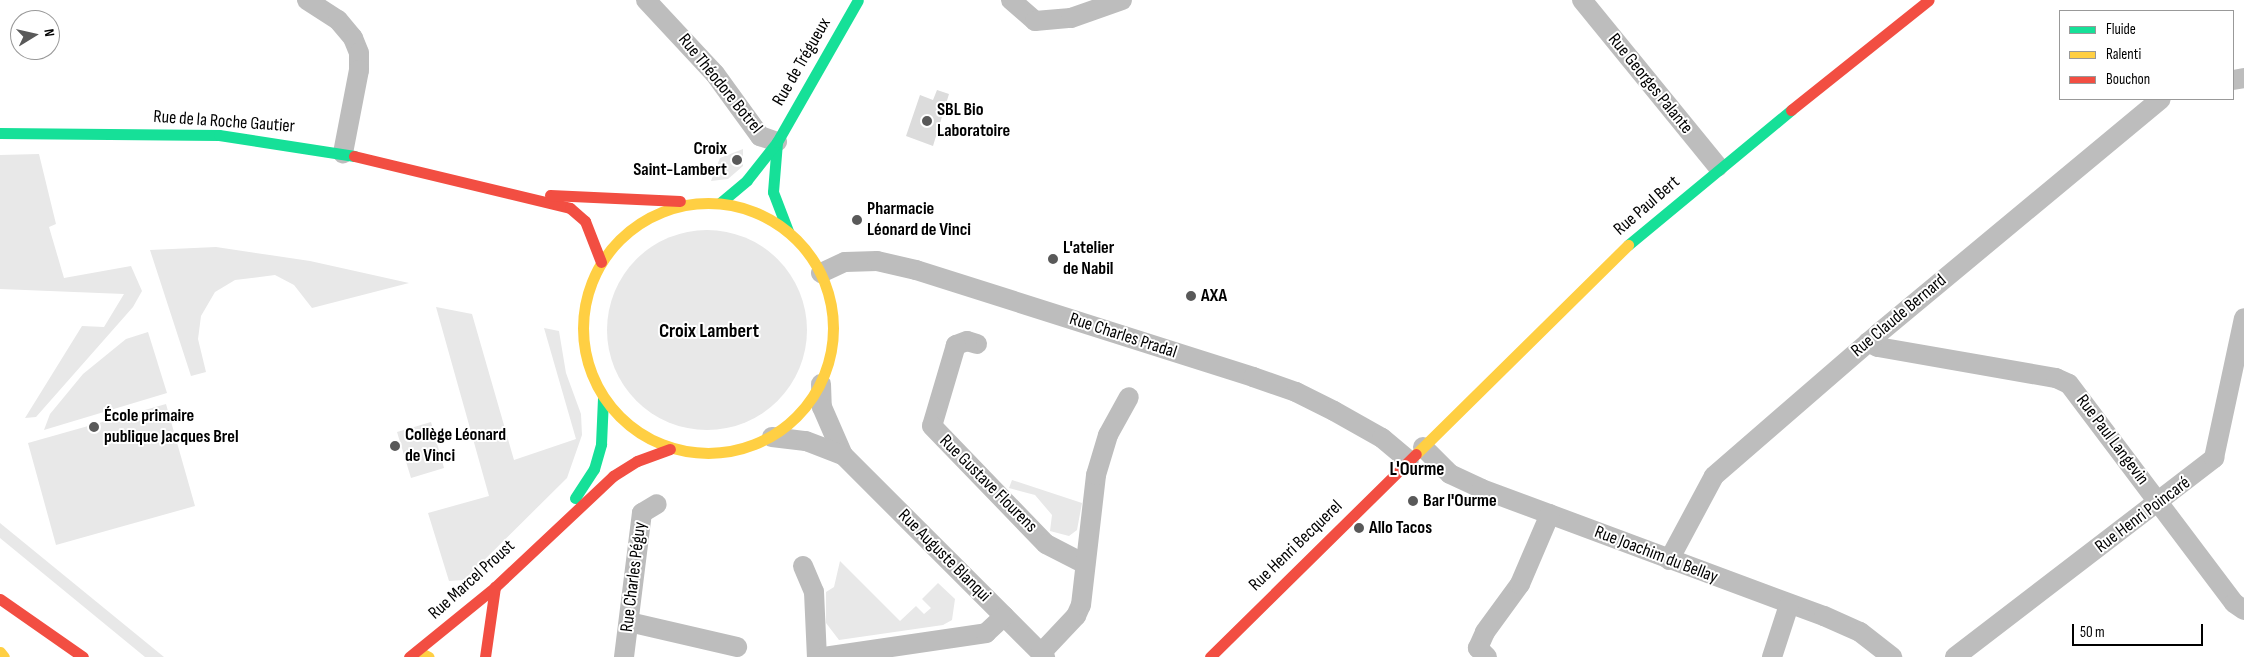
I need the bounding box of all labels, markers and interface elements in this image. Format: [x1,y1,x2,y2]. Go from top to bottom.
north arrow [10,10,60,60]
legend [2059,10,2234,100]
street label: Rue de Trégueux [768,14,836,110]
text: Fluide [2106,20,2136,39]
text: N [40,28,58,38]
street label: Rue Georges Palante [1603,29,1697,139]
street label: Rue Théodore Botrel [673,30,767,138]
text: Ralenti [2106,45,2141,64]
text: Bouchon [2106,70,2150,89]
place label: SBL Bio Laboratoire [937,100,1010,142]
street label: Rue de la Roche Gautier [152,106,296,138]
marker: SBL Bio Laboratoire [921,115,933,127]
place label: Croix Saint-Lambert [633,139,727,182]
marker: Croix Saint-Lambert [731,154,743,166]
street label: Rue Paul Bert [1610,172,1684,240]
place label: Pharmacie Léonard de Vinci [867,199,971,242]
marker: Pharmacie Léonard de Vinci [851,214,863,226]
place label: L'atelier de Nabil [1063,238,1114,280]
marker: L'atelier de Nabil [1047,253,1059,265]
street label: Rue Claude Bernard [1847,270,1951,362]
place label: AXA [1201,285,1227,307]
marker: AXA [1185,290,1197,302]
street label: Rue Charles Pradal [1067,308,1179,364]
district label: Croix Lambert [659,319,759,343]
street label: Rue Paul Langevin [2071,391,2153,489]
place label: École primaire publique Jacques Brel [104,406,239,448]
marker: École primaire publique Jacques Brel [88,421,100,433]
place label: Collège Léonard de Vinci [405,425,506,468]
street label: Rue Gustave Flourens [935,431,1041,537]
marker: Collège Léonard de Vinci [389,440,401,452]
district label: L'Ourme [1390,459,1444,481]
street label: Rue Henri Poincaré [2091,472,2195,558]
place label: Bar l'Ourme [1423,490,1497,512]
marker: Bar l'Ourme [1407,495,1419,507]
street label: Rue Henri Becquerel [1245,496,1347,596]
street label: Rue Auguste Blanqui [893,505,995,607]
place label: Allo Tacos [1369,517,1432,539]
street label: Rue Charles Péguy [617,521,651,633]
marker: Allo Tacos [1353,522,1365,534]
street label: Rue Joachim du Bellay [1591,522,1721,588]
street label: Rue Marcel Proust [424,536,520,624]
scale bar [2074,614,2205,646]
text: 50 m [2080,623,2105,642]

